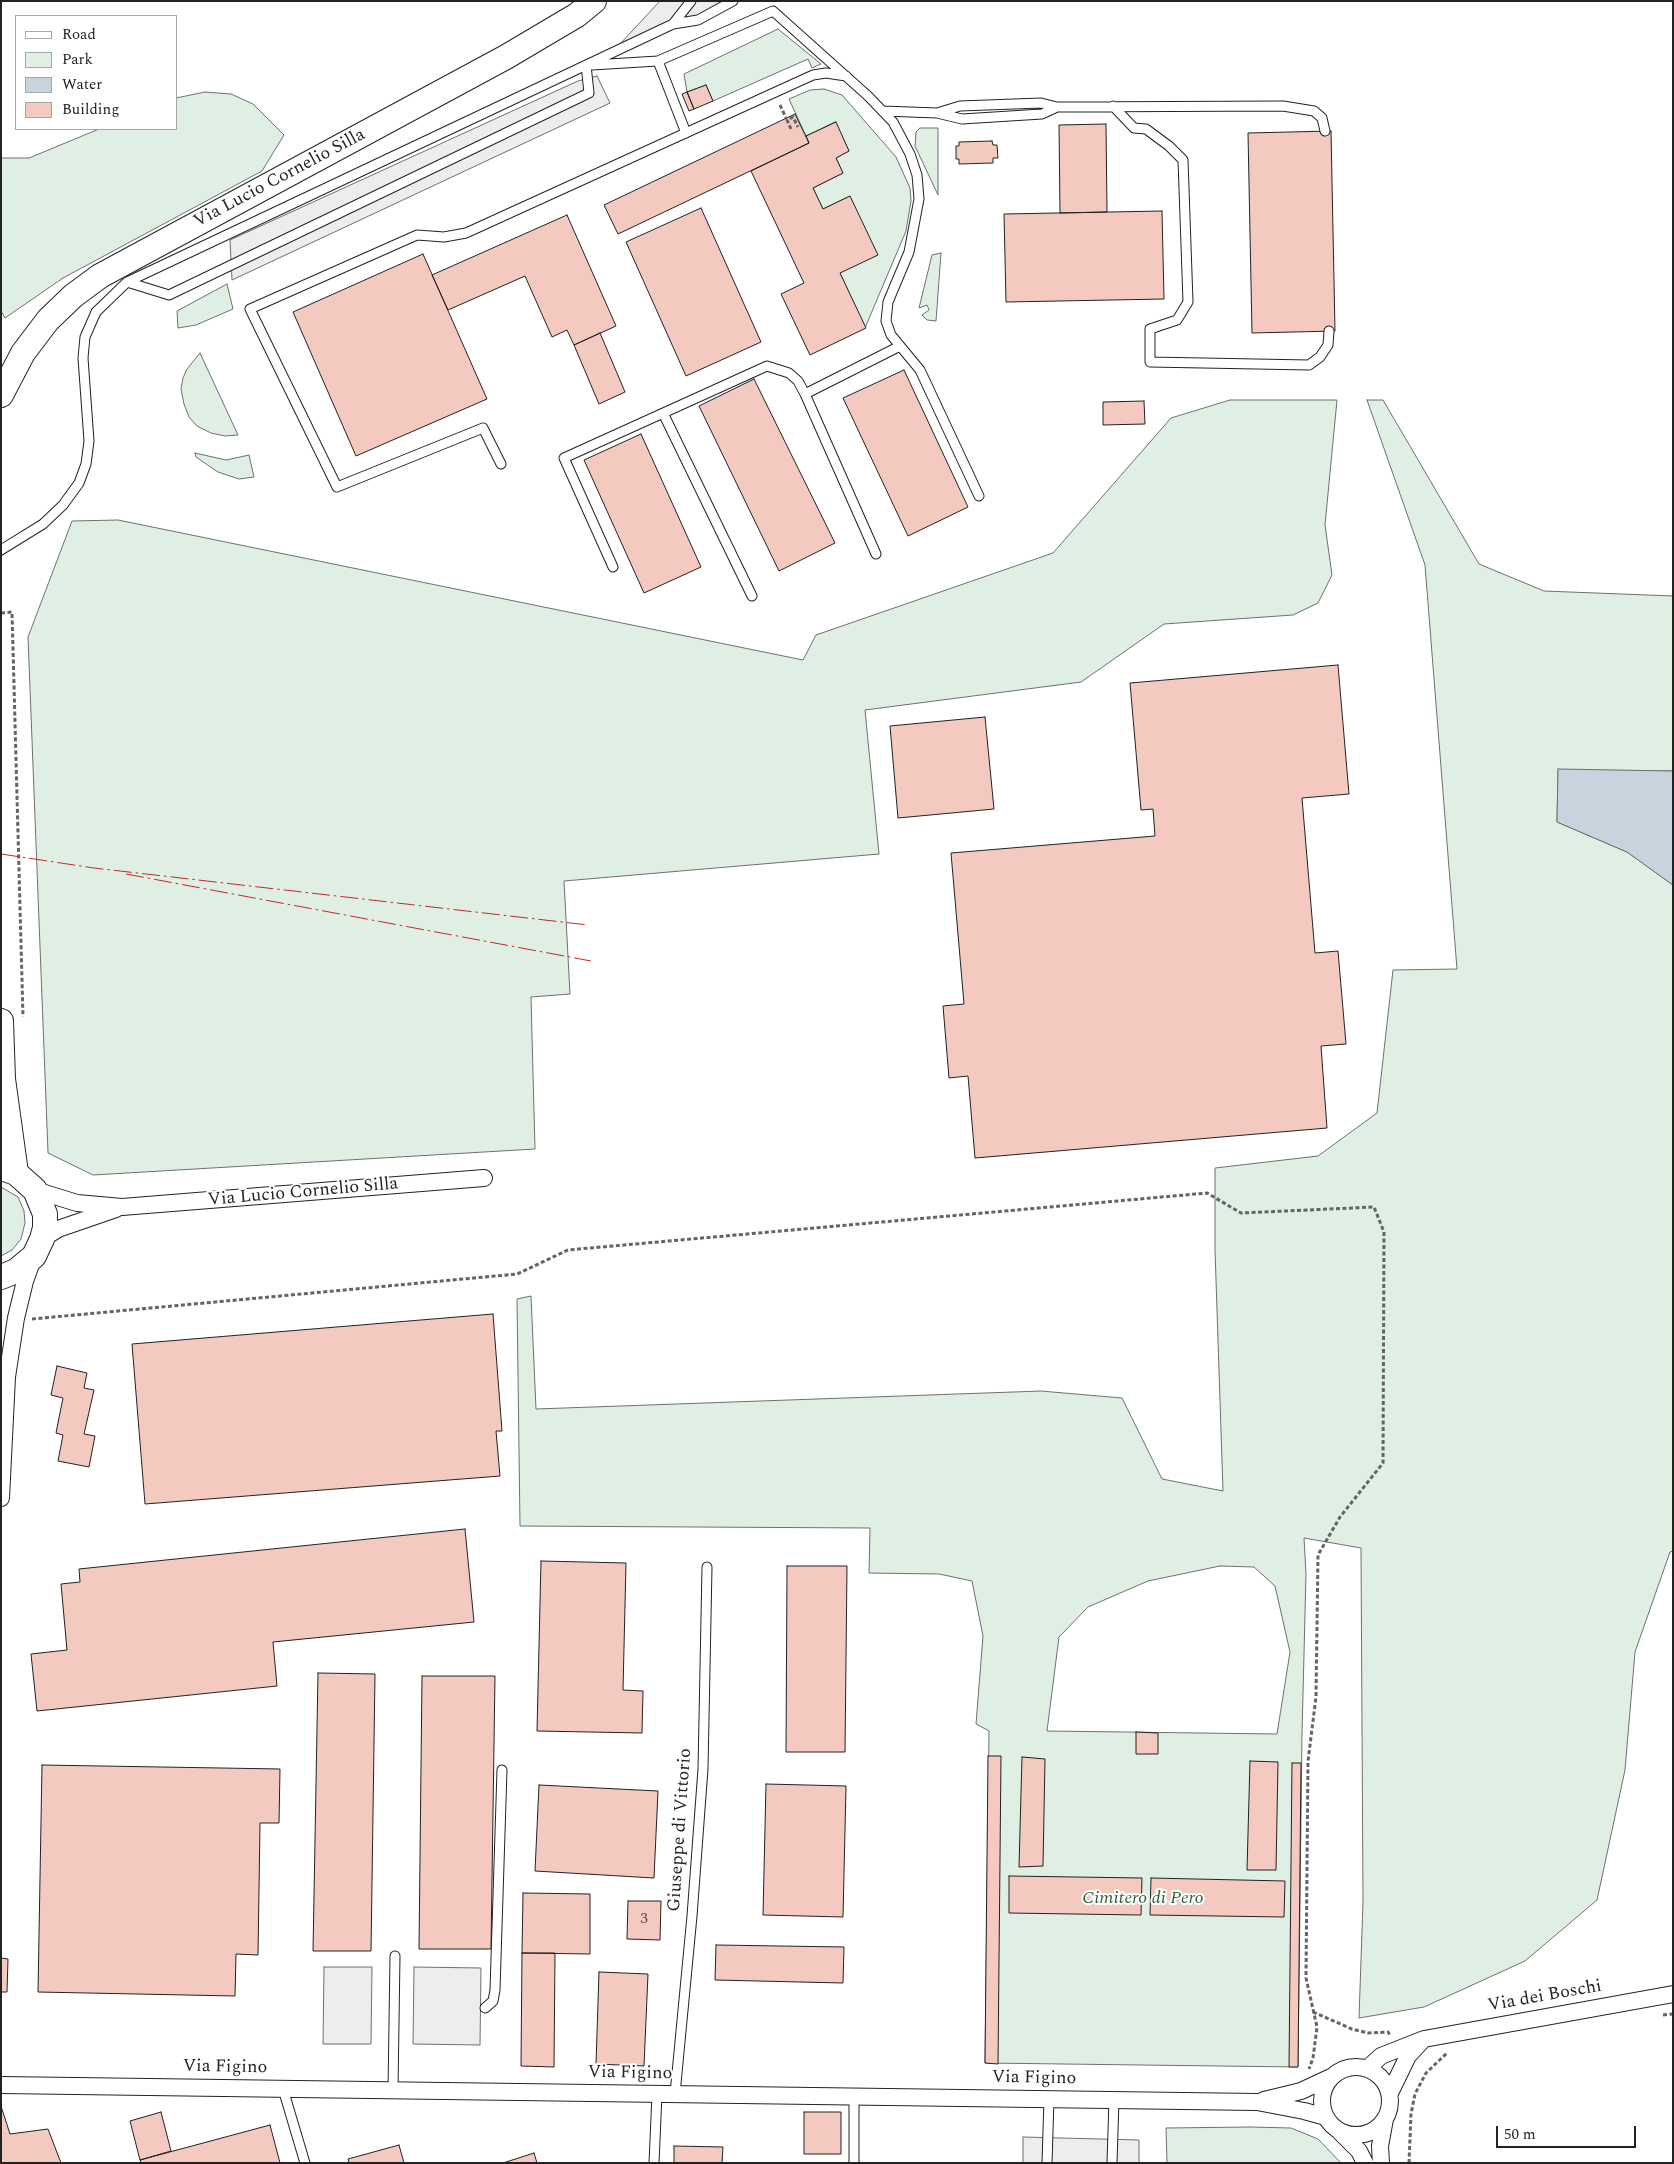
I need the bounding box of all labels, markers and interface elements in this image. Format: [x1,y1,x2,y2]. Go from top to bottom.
legend [15,15,178,130]
text: Road [62,23,96,46]
text: Park [62,48,93,71]
text: Water [62,73,102,96]
text: Building [62,98,119,121]
street label: Via Lucio Cornelio Silla [191,125,369,233]
street label: Via Lucio Cornelio Silla [207,1174,399,1212]
street label: Giuseppe di Vittorio [665,1748,697,1912]
park label: Cimitero di Pero [1082,1888,1204,1910]
house number: 3 [640,1911,648,1929]
street label: Via dei Boschi [1486,1976,1604,2018]
street label: Via Figino [183,2056,267,2080]
street label: Via Figino [588,2062,672,2086]
street label: Via Figino [992,2067,1076,2091]
scale bar [1499,2116,1639,2148]
text: 50 m [1504,2123,1536,2146]

